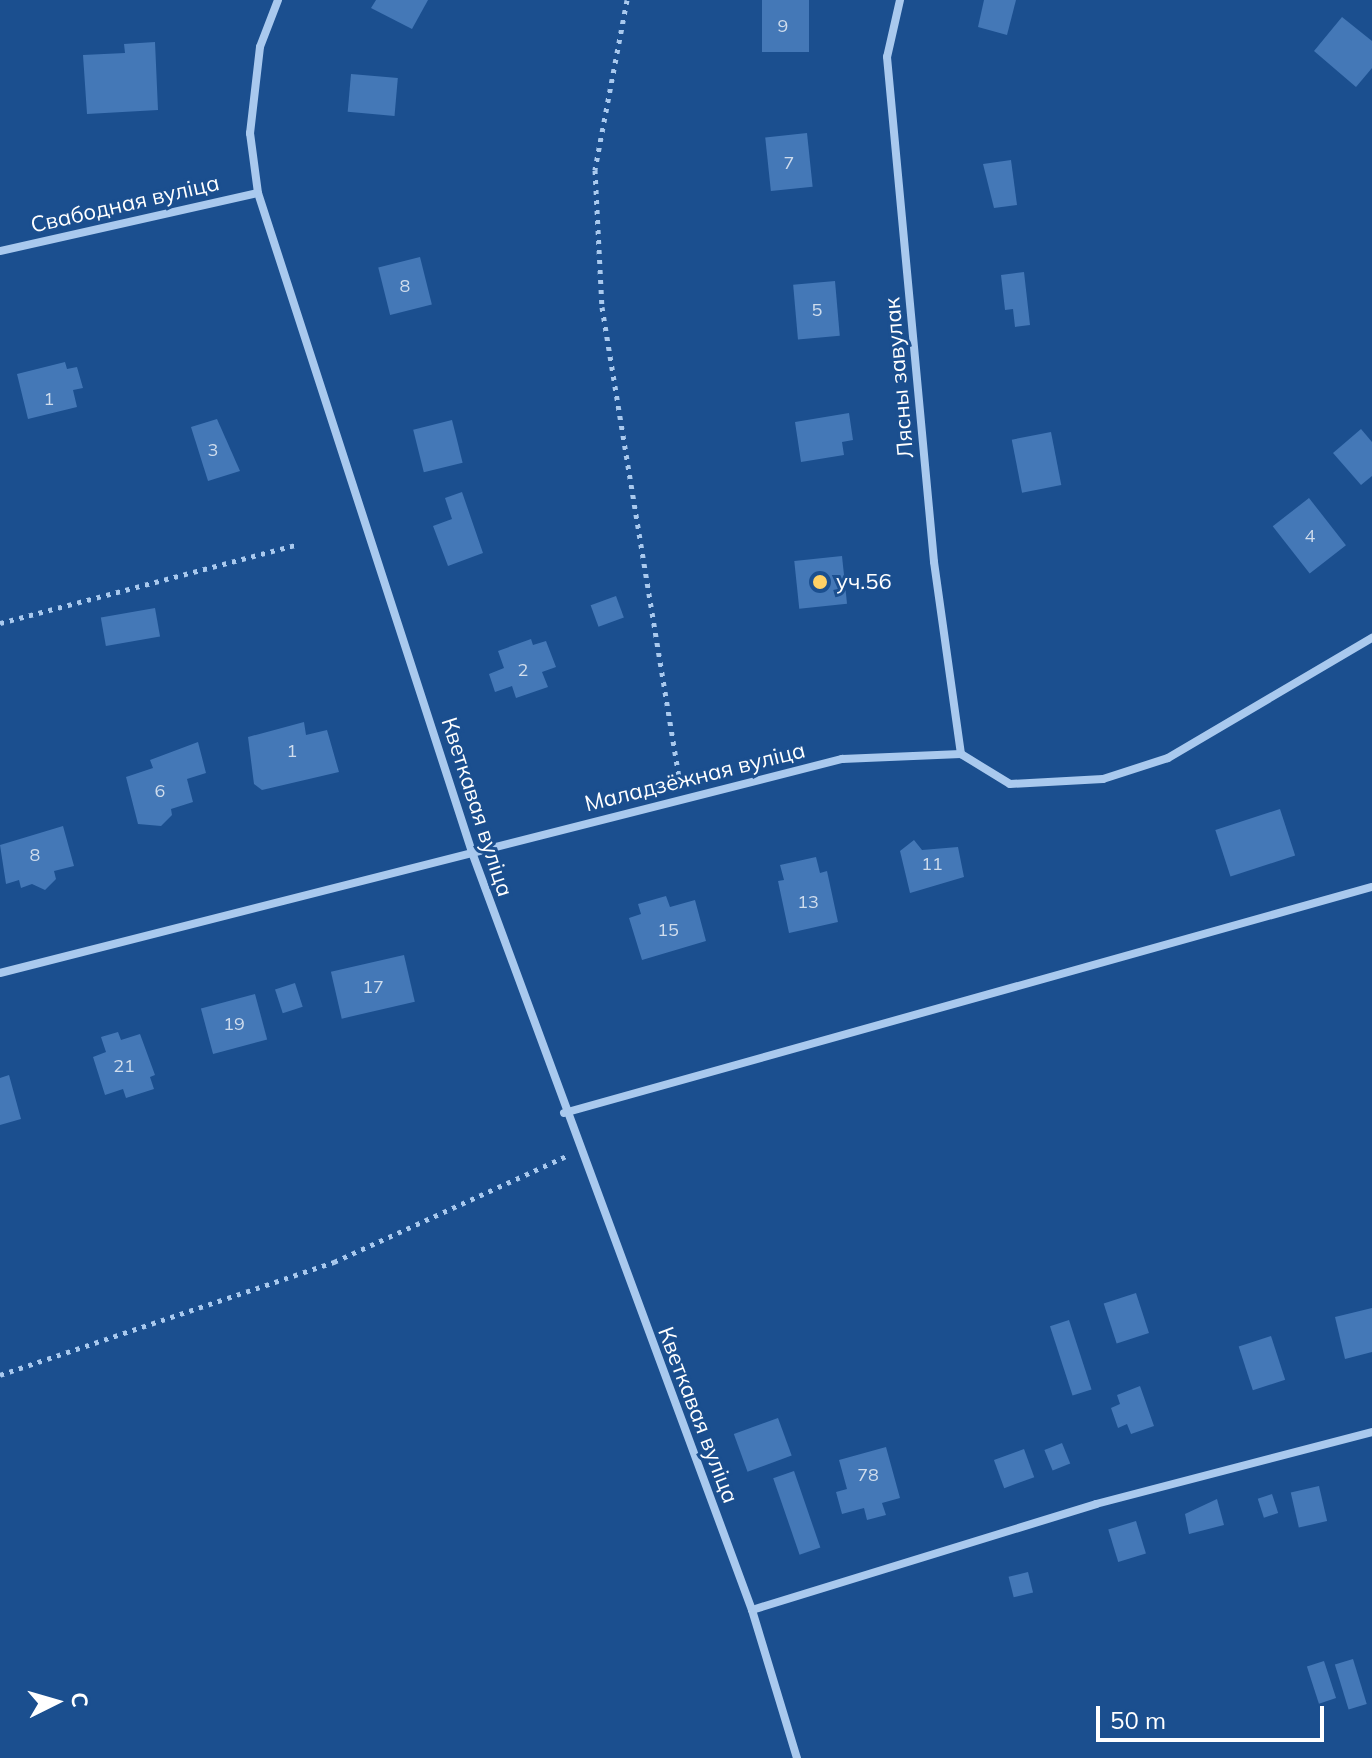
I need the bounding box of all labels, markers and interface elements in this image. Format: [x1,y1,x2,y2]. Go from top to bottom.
house number: 9 [778,15,788,37]
house number: 7 [784,152,794,174]
street label: Свабодная вуліца [28,169,222,239]
house number: 8 [400,275,410,297]
street label: Лясны завулак [879,296,919,460]
house number: 5 [812,299,822,321]
house number: 1 [44,388,54,410]
house number: 3 [208,439,218,461]
house number: 4 [1305,525,1315,547]
place label: уч.56 [836,569,892,595]
marker: уч.56 [811,573,829,591]
house number: 2 [518,659,528,681]
street label: Кветкавая вуліца [436,714,518,900]
street label: Маладзёжная вуліца [582,737,808,817]
house number: 1 [287,740,297,762]
house number: 6 [155,780,165,802]
house number: 8 [30,844,40,866]
house number: 11 [921,853,943,875]
house number: 13 [797,891,819,913]
house number: 15 [657,919,679,941]
house number: 17 [362,976,384,998]
house number: 19 [223,1013,245,1035]
house number: 21 [113,1055,135,1077]
street label: Кветкавая вуліца [652,1323,744,1507]
house number: 78 [857,1464,879,1486]
north arrow [16,1662,96,1742]
scale bar [1100,1690,1328,1740]
text: С [65,1691,95,1709]
text: 50 m [1110,1705,1166,1735]

